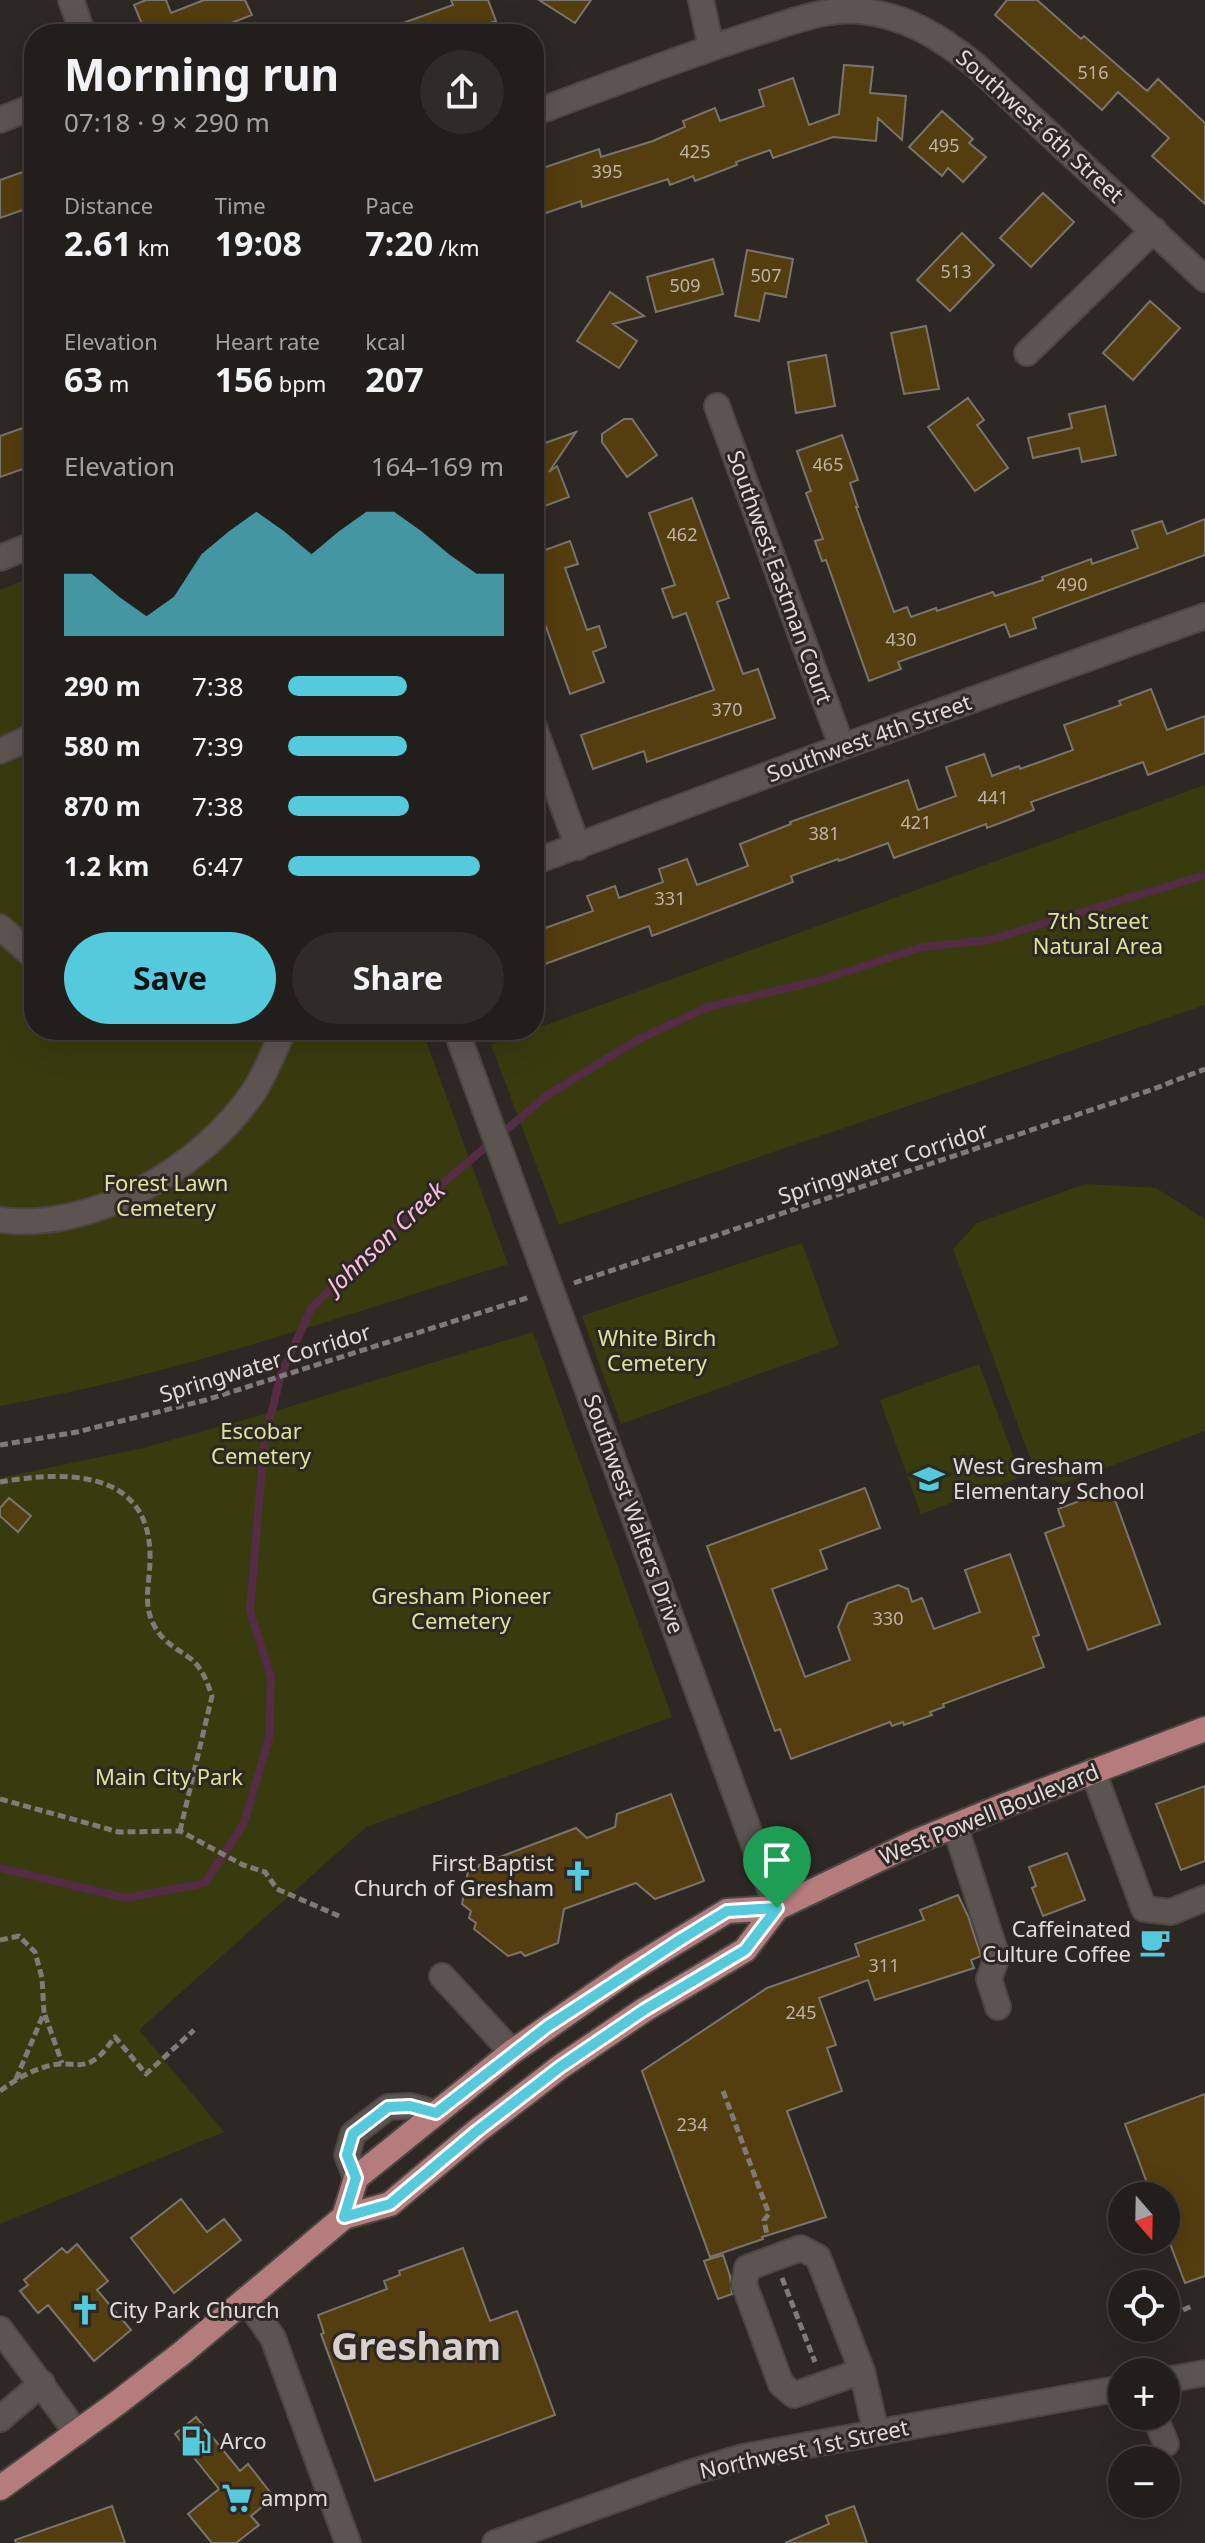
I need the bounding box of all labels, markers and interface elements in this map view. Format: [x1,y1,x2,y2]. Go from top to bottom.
street label: Southwest 6th Street [950,42,1131,209]
text: Morning run [64,44,339,104]
button: share [420,50,504,134]
house number: 516 [1078,60,1108,84]
text: 07:18 · 9 × 290 m [64,104,270,140]
house number: 495 [929,133,959,157]
house number: 425 [680,139,710,163]
house number: 395 [592,159,622,183]
text: Distance [64,190,153,220]
text: Time [215,190,266,220]
text: Pace [365,190,414,220]
text: 2.61 [64,220,132,266]
text: 19:08 [215,220,302,266]
text: 7:20 [365,220,433,266]
text: km [132,232,170,262]
text: /km [433,232,479,262]
house number: 513 [941,259,971,283]
house number: 507 [751,263,781,287]
house number: 509 [670,273,700,297]
text: Elevation [64,326,158,356]
text: Heart rate [215,326,320,356]
text: kcal [365,326,406,356]
text: 63 [64,356,103,402]
text: 156 [215,356,273,402]
text: 207 [365,356,424,402]
text: m [103,368,129,398]
text: bpm [273,368,326,398]
street label: Southwest Eastman Court [721,446,841,708]
text: Elevation [64,448,175,484]
text: 164–169 m [371,448,504,484]
house number: 465 [813,452,843,476]
house number: 462 [667,522,697,546]
house number: 490 [1057,572,1087,596]
house number: 430 [886,627,916,651]
text: 290 m [64,668,141,704]
text: 7:38 [192,668,244,704]
street label: Southwest 4th Street [762,686,975,788]
house number: 370 [712,697,742,721]
text: 580 m [64,728,141,764]
text: 7:39 [192,728,244,764]
house number: 441 [978,785,1008,809]
text: 870 m [64,788,141,824]
text: 7:38 [192,788,244,824]
house number: 421 [901,810,931,834]
house number: 381 [809,821,839,845]
text: 1.2 km [64,848,149,884]
text: 6:47 [192,848,244,884]
house number: 331 [655,886,685,910]
park label: 7th Street Natural Area [1033,905,1163,960]
button: Save [64,932,276,1024]
button: Share [292,932,504,1024]
street label: Springwater Corridor [774,1114,992,1210]
park label: Forest Lawn Cemetery [104,1167,228,1222]
water label: Johnson Creek [316,1173,452,1303]
street label: Springwater Corridor [155,1316,374,1408]
park label: White Birch Cemetery [598,1322,716,1377]
street label: Southwest Walters Drive [578,1390,692,1637]
park label: Escobar Cemetery [211,1415,312,1470]
place label: West Gresham Elementary School [953,1450,1145,1505]
school or university icon: West Gresham Elementary School [912,1462,946,1496]
park label: Gresham Pioneer Cemetery [371,1580,551,1635]
house number: 330 [873,1606,903,1630]
street label: West Powell Boulevard [874,1755,1103,1871]
park label: Main City Park [95,1761,243,1791]
pin [743,1826,811,1908]
icon: arrive [755,1838,799,1882]
place label: First Baptist Church of Gresham [354,1847,554,1902]
church icon: First Baptist Church of Gresham [561,1859,595,1893]
place label: Caffeinated Culture Coffee [982,1913,1131,1968]
cafe icon: Caffeinated Culture Coffee [1138,1925,1172,1959]
house number: 311 [869,1953,899,1977]
house number: 245 [786,2000,816,2024]
house number: 234 [677,2112,707,2136]
north arrow [1108,2182,1180,2254]
map controls [1108,2182,1180,2518]
button: locate [1108,2270,1180,2342]
church icon: City Park Church [68,2293,102,2327]
place label: City Park Church [109,2294,280,2324]
district label: Gresham [331,2319,501,2371]
button: + [1108,2358,1180,2430]
street label: Northwest 1st Street [697,2411,911,2485]
fuel station icon: Arco [179,2424,213,2458]
place label: Arco [220,2425,267,2455]
button: − [1108,2446,1180,2518]
supermarket icon: ampm [220,2481,254,2515]
place label: ampm [261,2482,328,2512]

